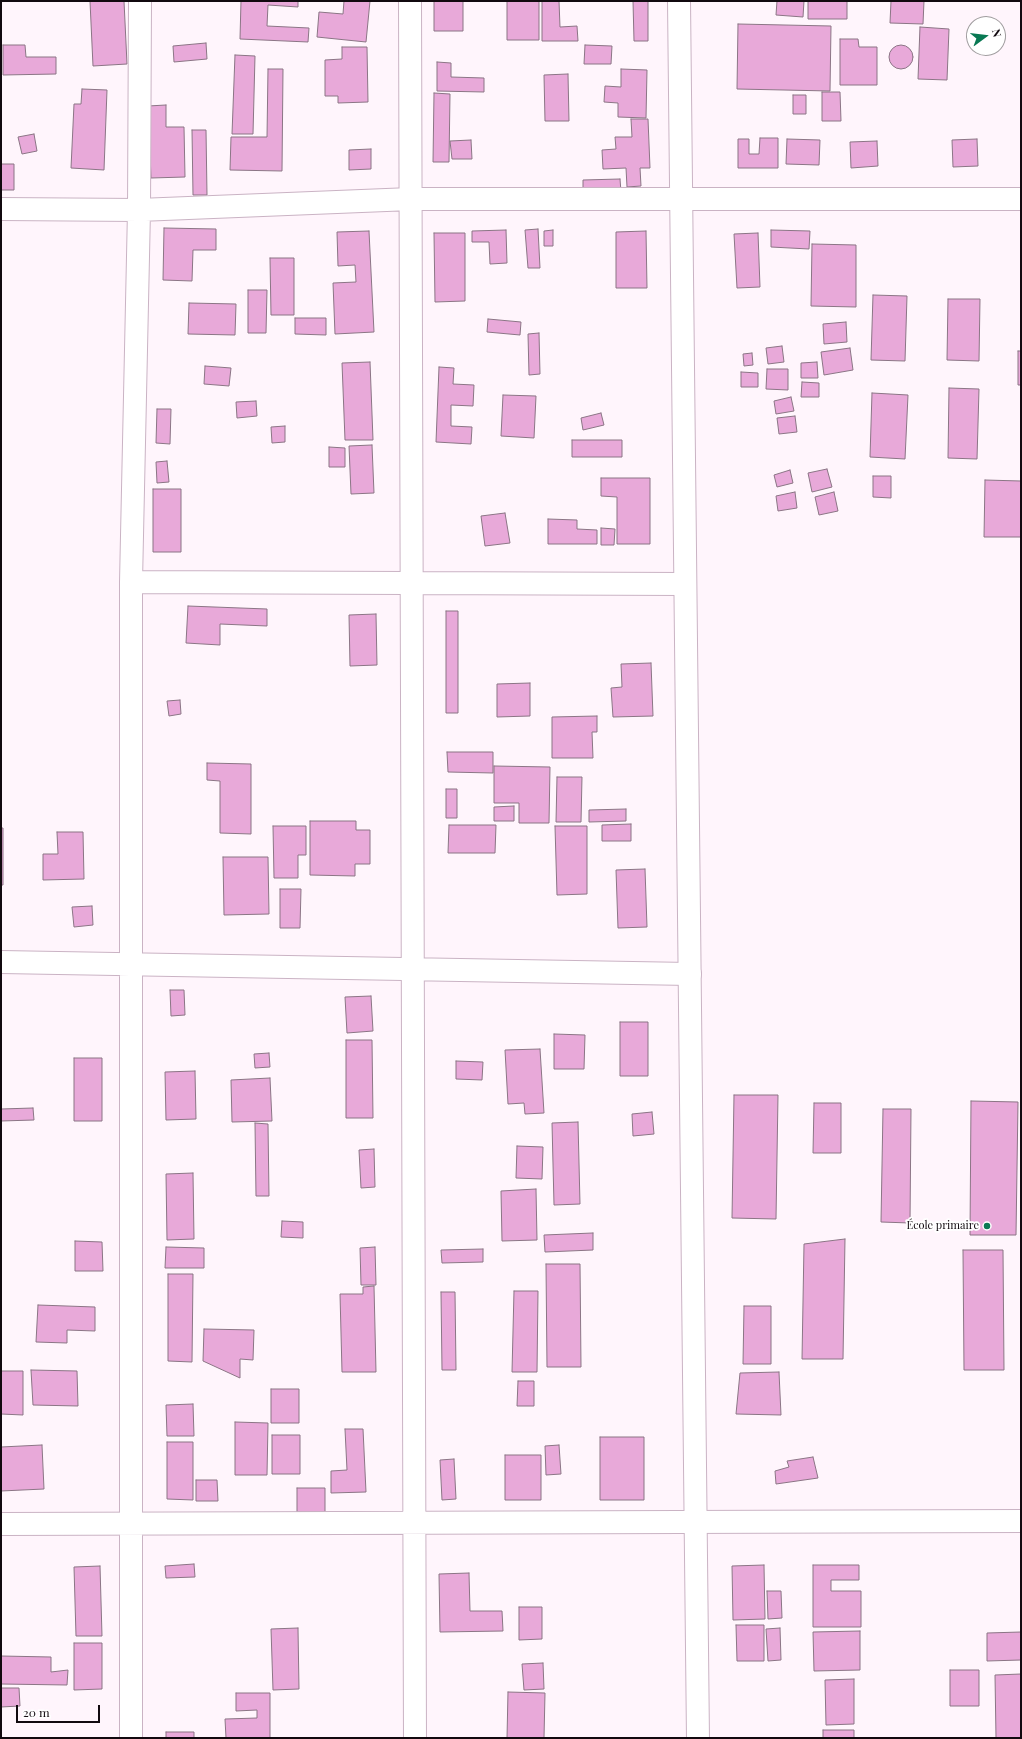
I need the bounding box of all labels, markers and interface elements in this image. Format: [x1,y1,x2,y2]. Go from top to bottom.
north arrow [966,16,1006,56]
text: N [989,27,1005,39]
place label: École primaire [906,1219,979,1233]
marker: École primaire [982,1221,992,1231]
scale bar [18,1697,102,1723]
text: 20 m [23,1704,50,1720]

